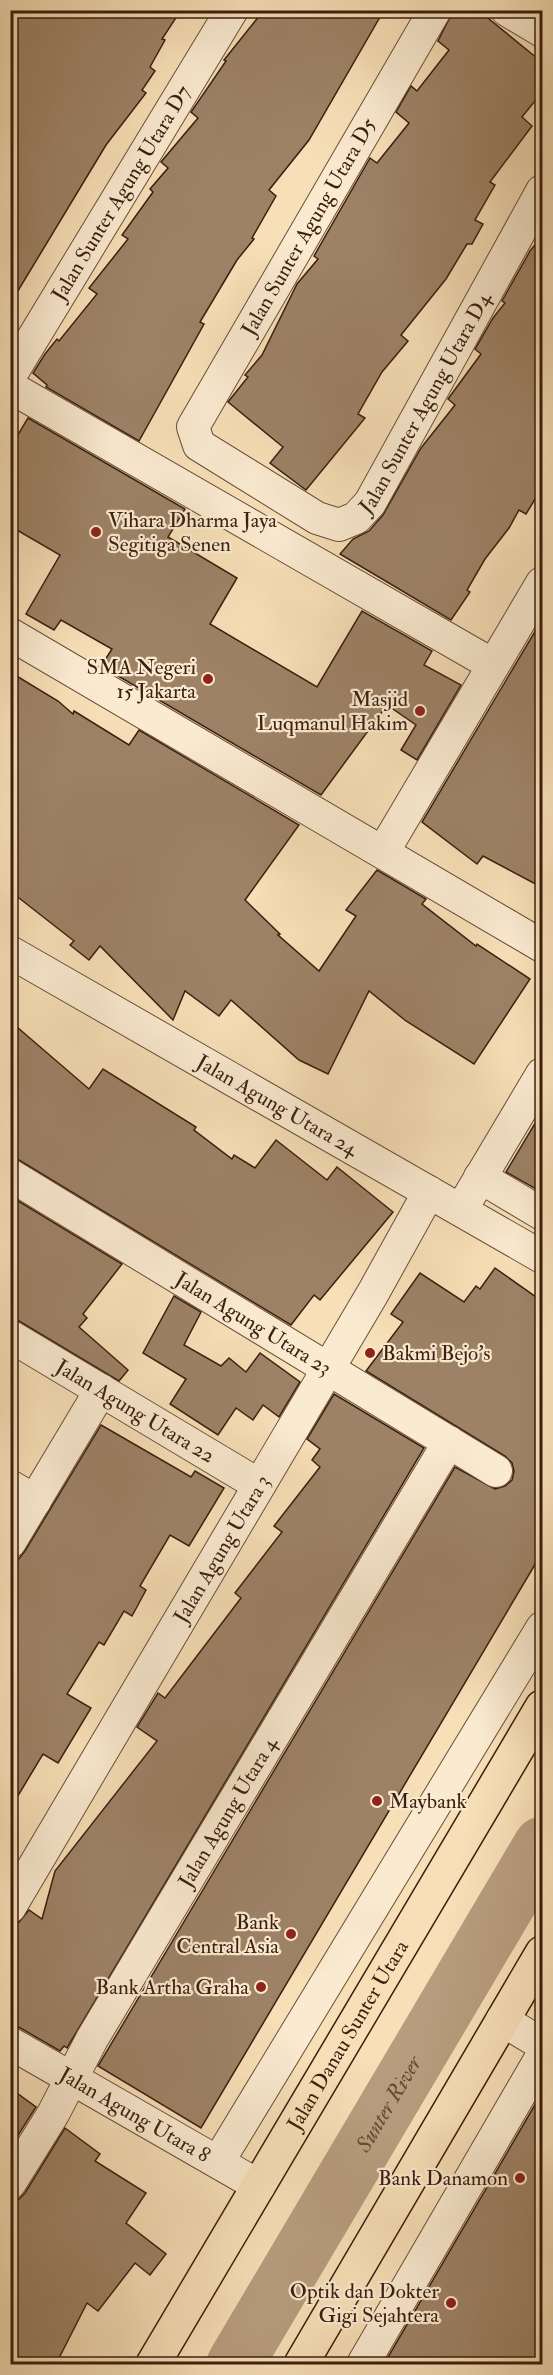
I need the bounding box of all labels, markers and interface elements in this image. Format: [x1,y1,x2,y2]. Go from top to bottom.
street label: Jalan Sunter Agung Utara D7 [45,80,197,307]
street label: Jalan Sunter Agung Utara D5 [235,113,383,342]
street label: Jalan Sunter Agung Utara D4 [352,286,498,521]
place label: Vihara Dharma Jaya Segitiga Senen [108,507,277,558]
marker: Vihara Dharma Jaya Segitiga Senen [89,525,103,539]
place label: SMA Negeri 15 Jakarta [87,654,196,705]
marker: SMA Negeri 15 Jakarta [201,672,215,686]
place label: Masjid Luqmanul Hakim [257,686,409,737]
marker: Masjid Luqmanul Hakim [413,704,427,718]
street label: Jalan Agung Utara 24 [191,1048,364,1163]
street label: Jalan Agung Utara 23 [169,1265,337,1381]
place label: Bakmi Bejo's [382,1340,490,1367]
marker: Bakmi Bejo's [363,1346,377,1360]
street label: Jalan Agung Utara 22 [50,1352,220,1469]
street label: Jalan Agung Utara 3 [167,1470,276,1629]
street label: Jalan Agung Utara 4 [172,1730,284,1894]
place label: Maybank [389,1788,467,1815]
marker: Maybank [370,1794,384,1808]
place label: Bank Central Asia [176,1909,279,1960]
marker: Bank Central Asia [284,1927,298,1941]
street label: Jalan Danau Sunter Utara [280,1935,415,2136]
place label: Bank Artha Graha [96,1974,249,2001]
marker: Bank Artha Graha [254,1980,268,1994]
water label: Sunter River [349,2049,429,2158]
street label: Jalan Agung Utara 8 [54,2060,215,2169]
place label: Bank Danamon [378,2165,508,2192]
marker: Bank Danamon [513,2171,527,2185]
place label: Optik dan Dokter Gigi Sejahtera [290,2278,439,2329]
marker: Optik dan Dokter Gigi Sejahtera [444,2296,458,2310]

